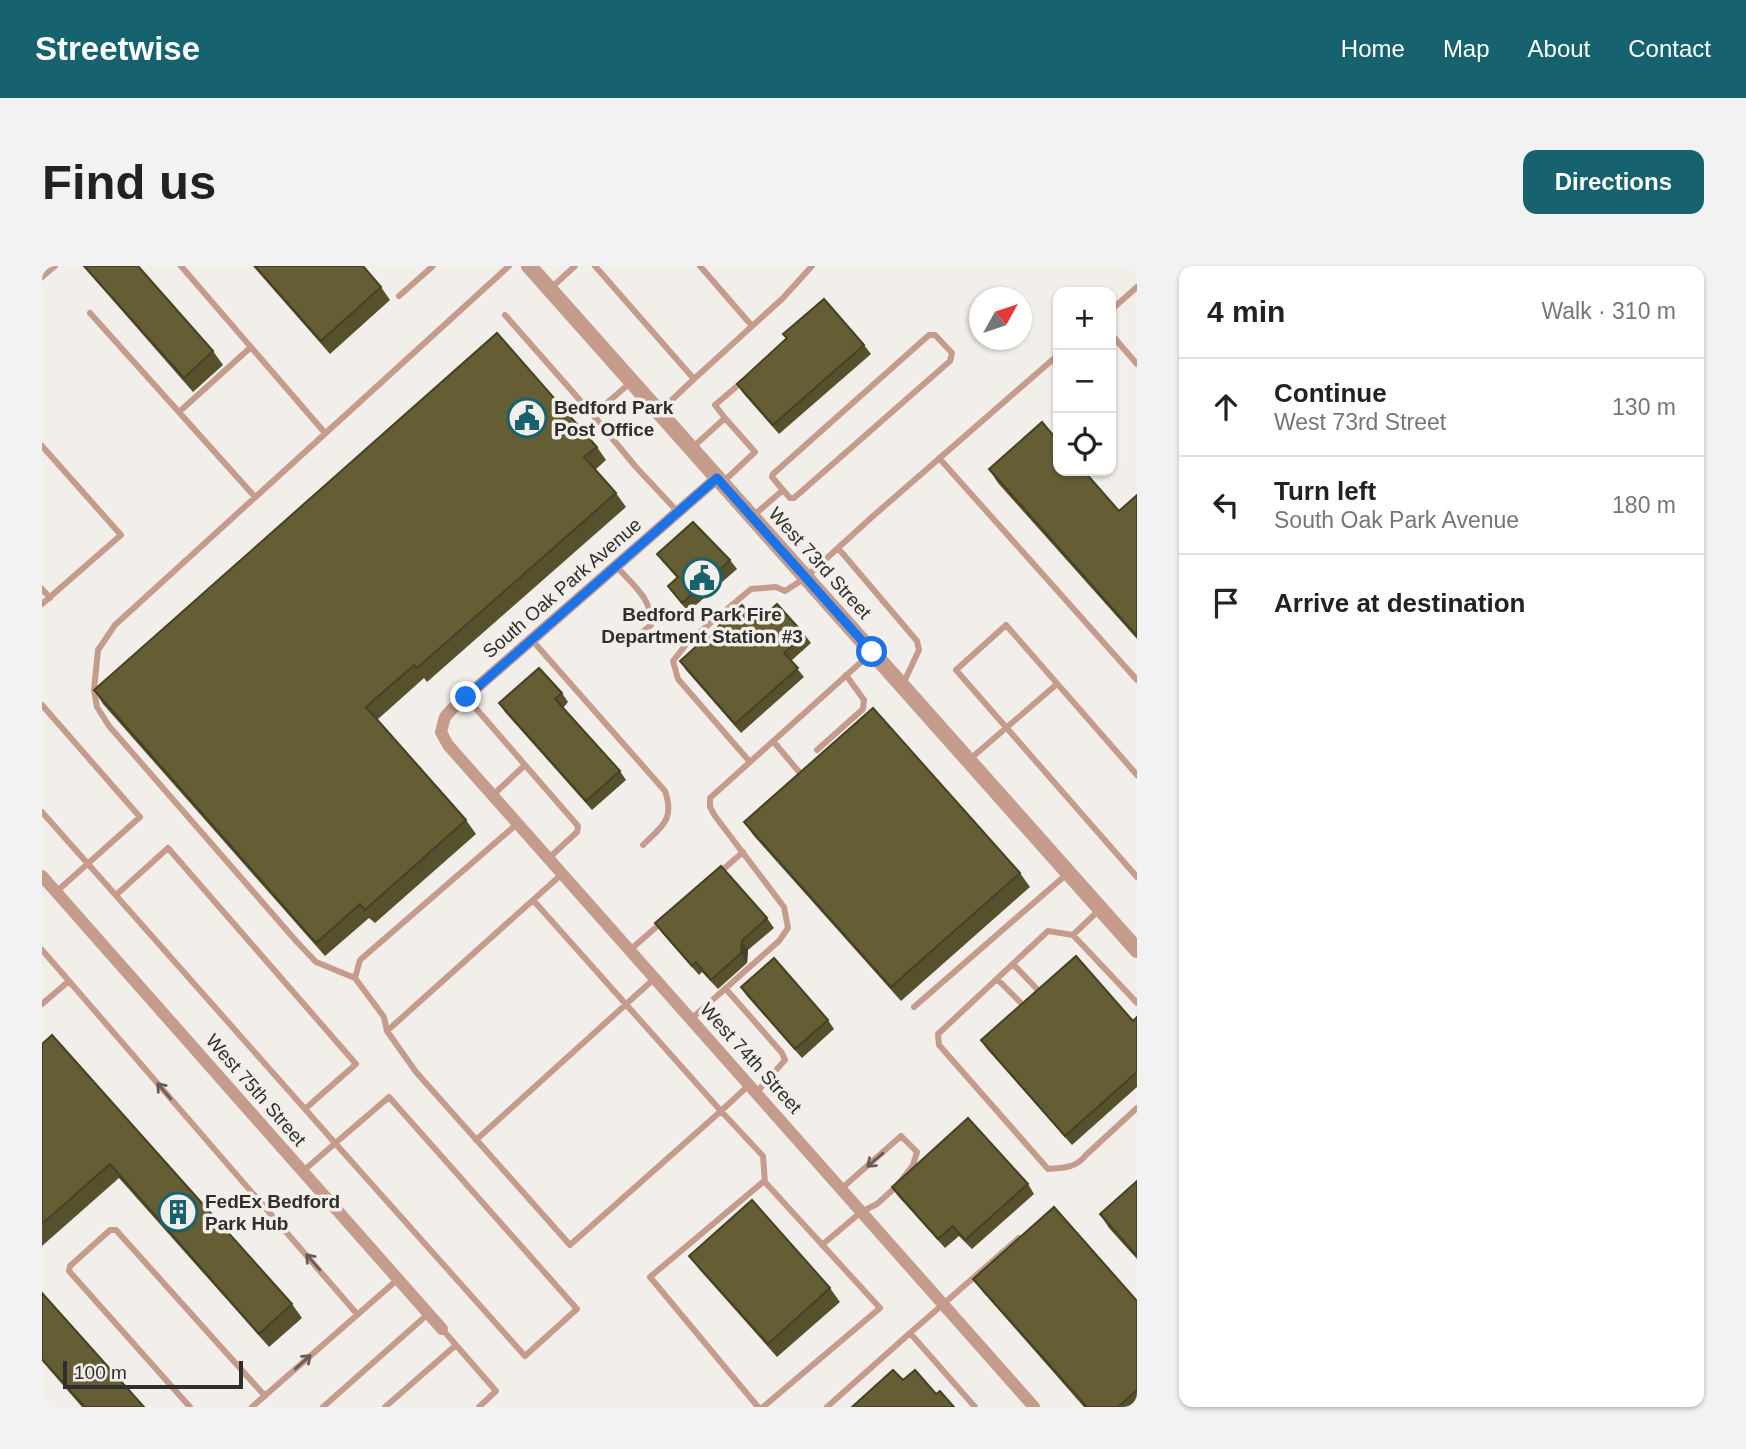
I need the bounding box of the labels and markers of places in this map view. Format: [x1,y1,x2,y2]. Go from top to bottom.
public building icon: Bedford Park Post Office [506,397,548,439]
place label: Bedford Park Post Office [554,397,674,440]
public building icon: Bedford Park Fire Department Station #3 [681,557,723,599]
place label: Bedford Park Fire Department Station #3 [601,604,803,647]
building icon: FedEx Bedford Park Hub [157,1191,199,1233]
place label: FedEx Bedford Park Hub [205,1191,340,1234]

